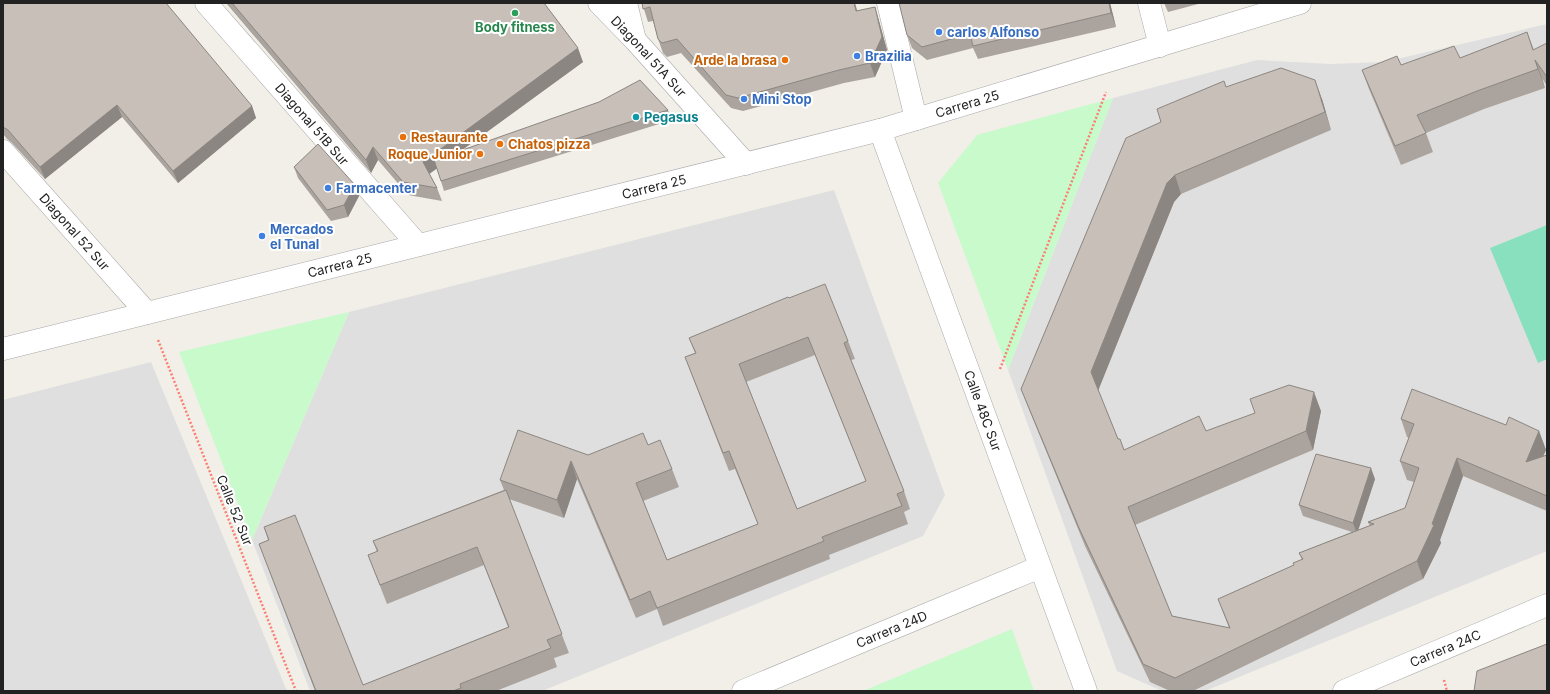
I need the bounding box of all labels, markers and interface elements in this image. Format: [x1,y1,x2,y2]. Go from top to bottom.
marker: Body fitness [510,8,520,18]
street label: Diagonal 51A Sur [608,12,690,100]
place label: Body fitness [475,19,555,35]
place label: carlos Alfonso [947,24,1039,40]
marker: carlos Alfonso [934,27,944,37]
place label: Brazilia [865,48,912,64]
marker: Brazilia [852,51,862,61]
place label: Arde la brasa [693,52,777,68]
marker: Arde la brasa [780,55,790,65]
street label: Diagonal 51B Sur [272,80,352,168]
street label: Carrera 25 [933,86,1001,121]
place label: Mini Stop [752,91,812,107]
marker: Mini Stop [739,94,749,104]
place label: Pegasus [644,109,698,125]
marker: Pegasus [631,112,641,122]
place label: Restaurante [411,129,488,145]
marker: Restaurante [398,132,408,142]
place label: Chatos pizza [508,136,590,152]
marker: Chatos pizza [495,139,505,149]
place label: Roque Junior [388,146,473,162]
marker: Roque Junior [475,149,485,159]
street label: Carrera 25 [620,171,688,202]
place label: Farmacenter [336,180,418,196]
marker: Farmacenter [323,183,333,193]
street label: Diagonal 52 Sur [36,190,113,274]
place label: Mercados el Tunal [270,221,334,252]
marker: Mercados el Tunal [257,231,267,241]
street label: Carrera 25 [306,249,374,281]
street label: Calle 48C Sur [961,368,1005,453]
street label: Calle 52 Sur [214,472,256,548]
street label: Carrera 24D [854,607,930,651]
street label: Carrera 24C [1407,626,1483,670]

